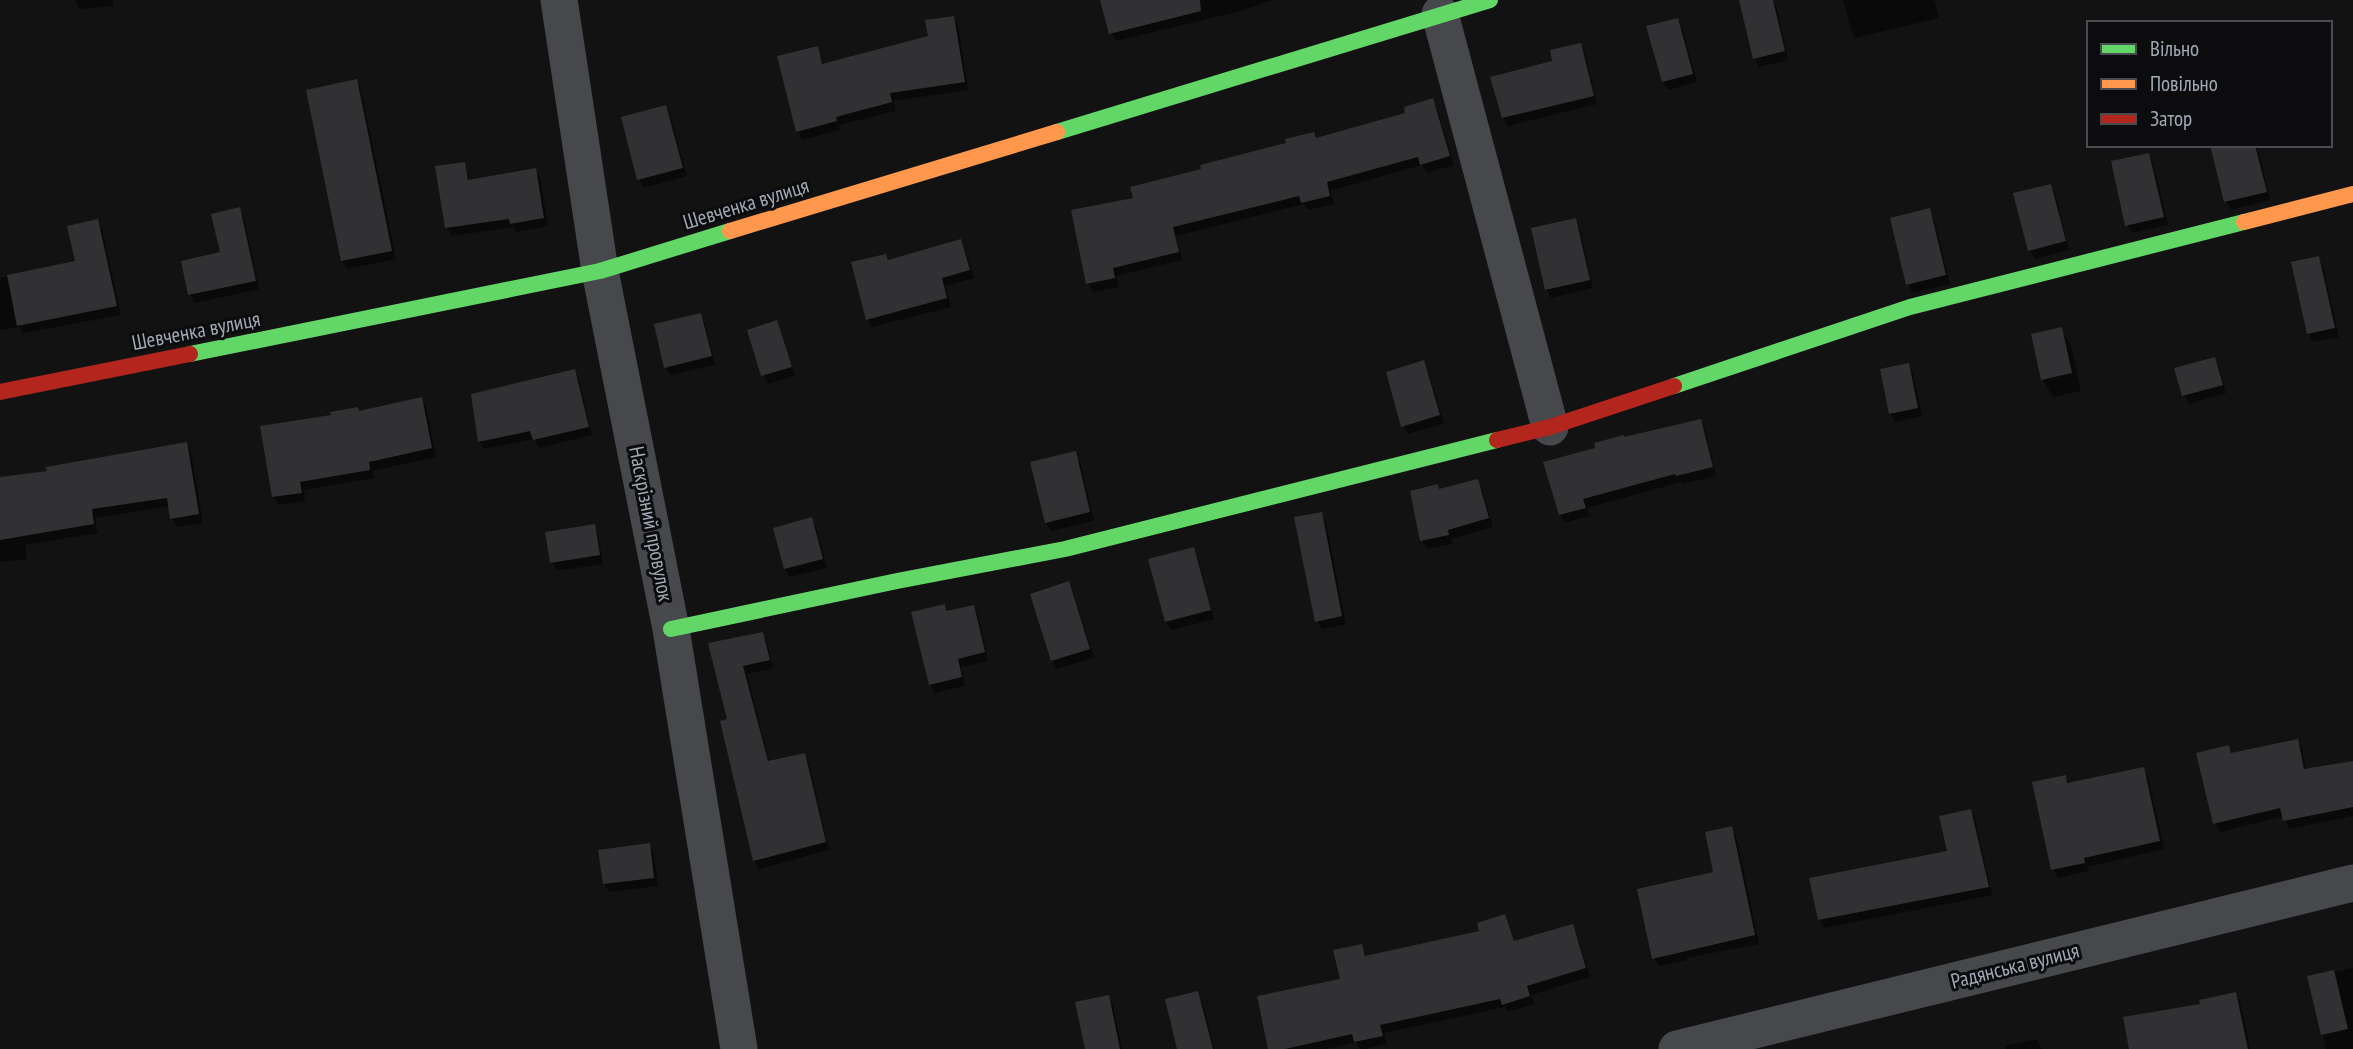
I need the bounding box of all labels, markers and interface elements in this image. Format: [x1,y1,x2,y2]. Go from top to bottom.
legend [2087,21,2332,147]
text: Вільно [2150,35,2199,62]
text: Повільно [2150,70,2218,97]
text: Затор [2150,105,2192,132]
street label: Шевченка вулиця [680,172,812,235]
street label: Шевченка вулиця [129,305,262,356]
street label: Наскрізний провулок [623,444,680,604]
street label: Радянська вулиця [1948,937,2082,995]

